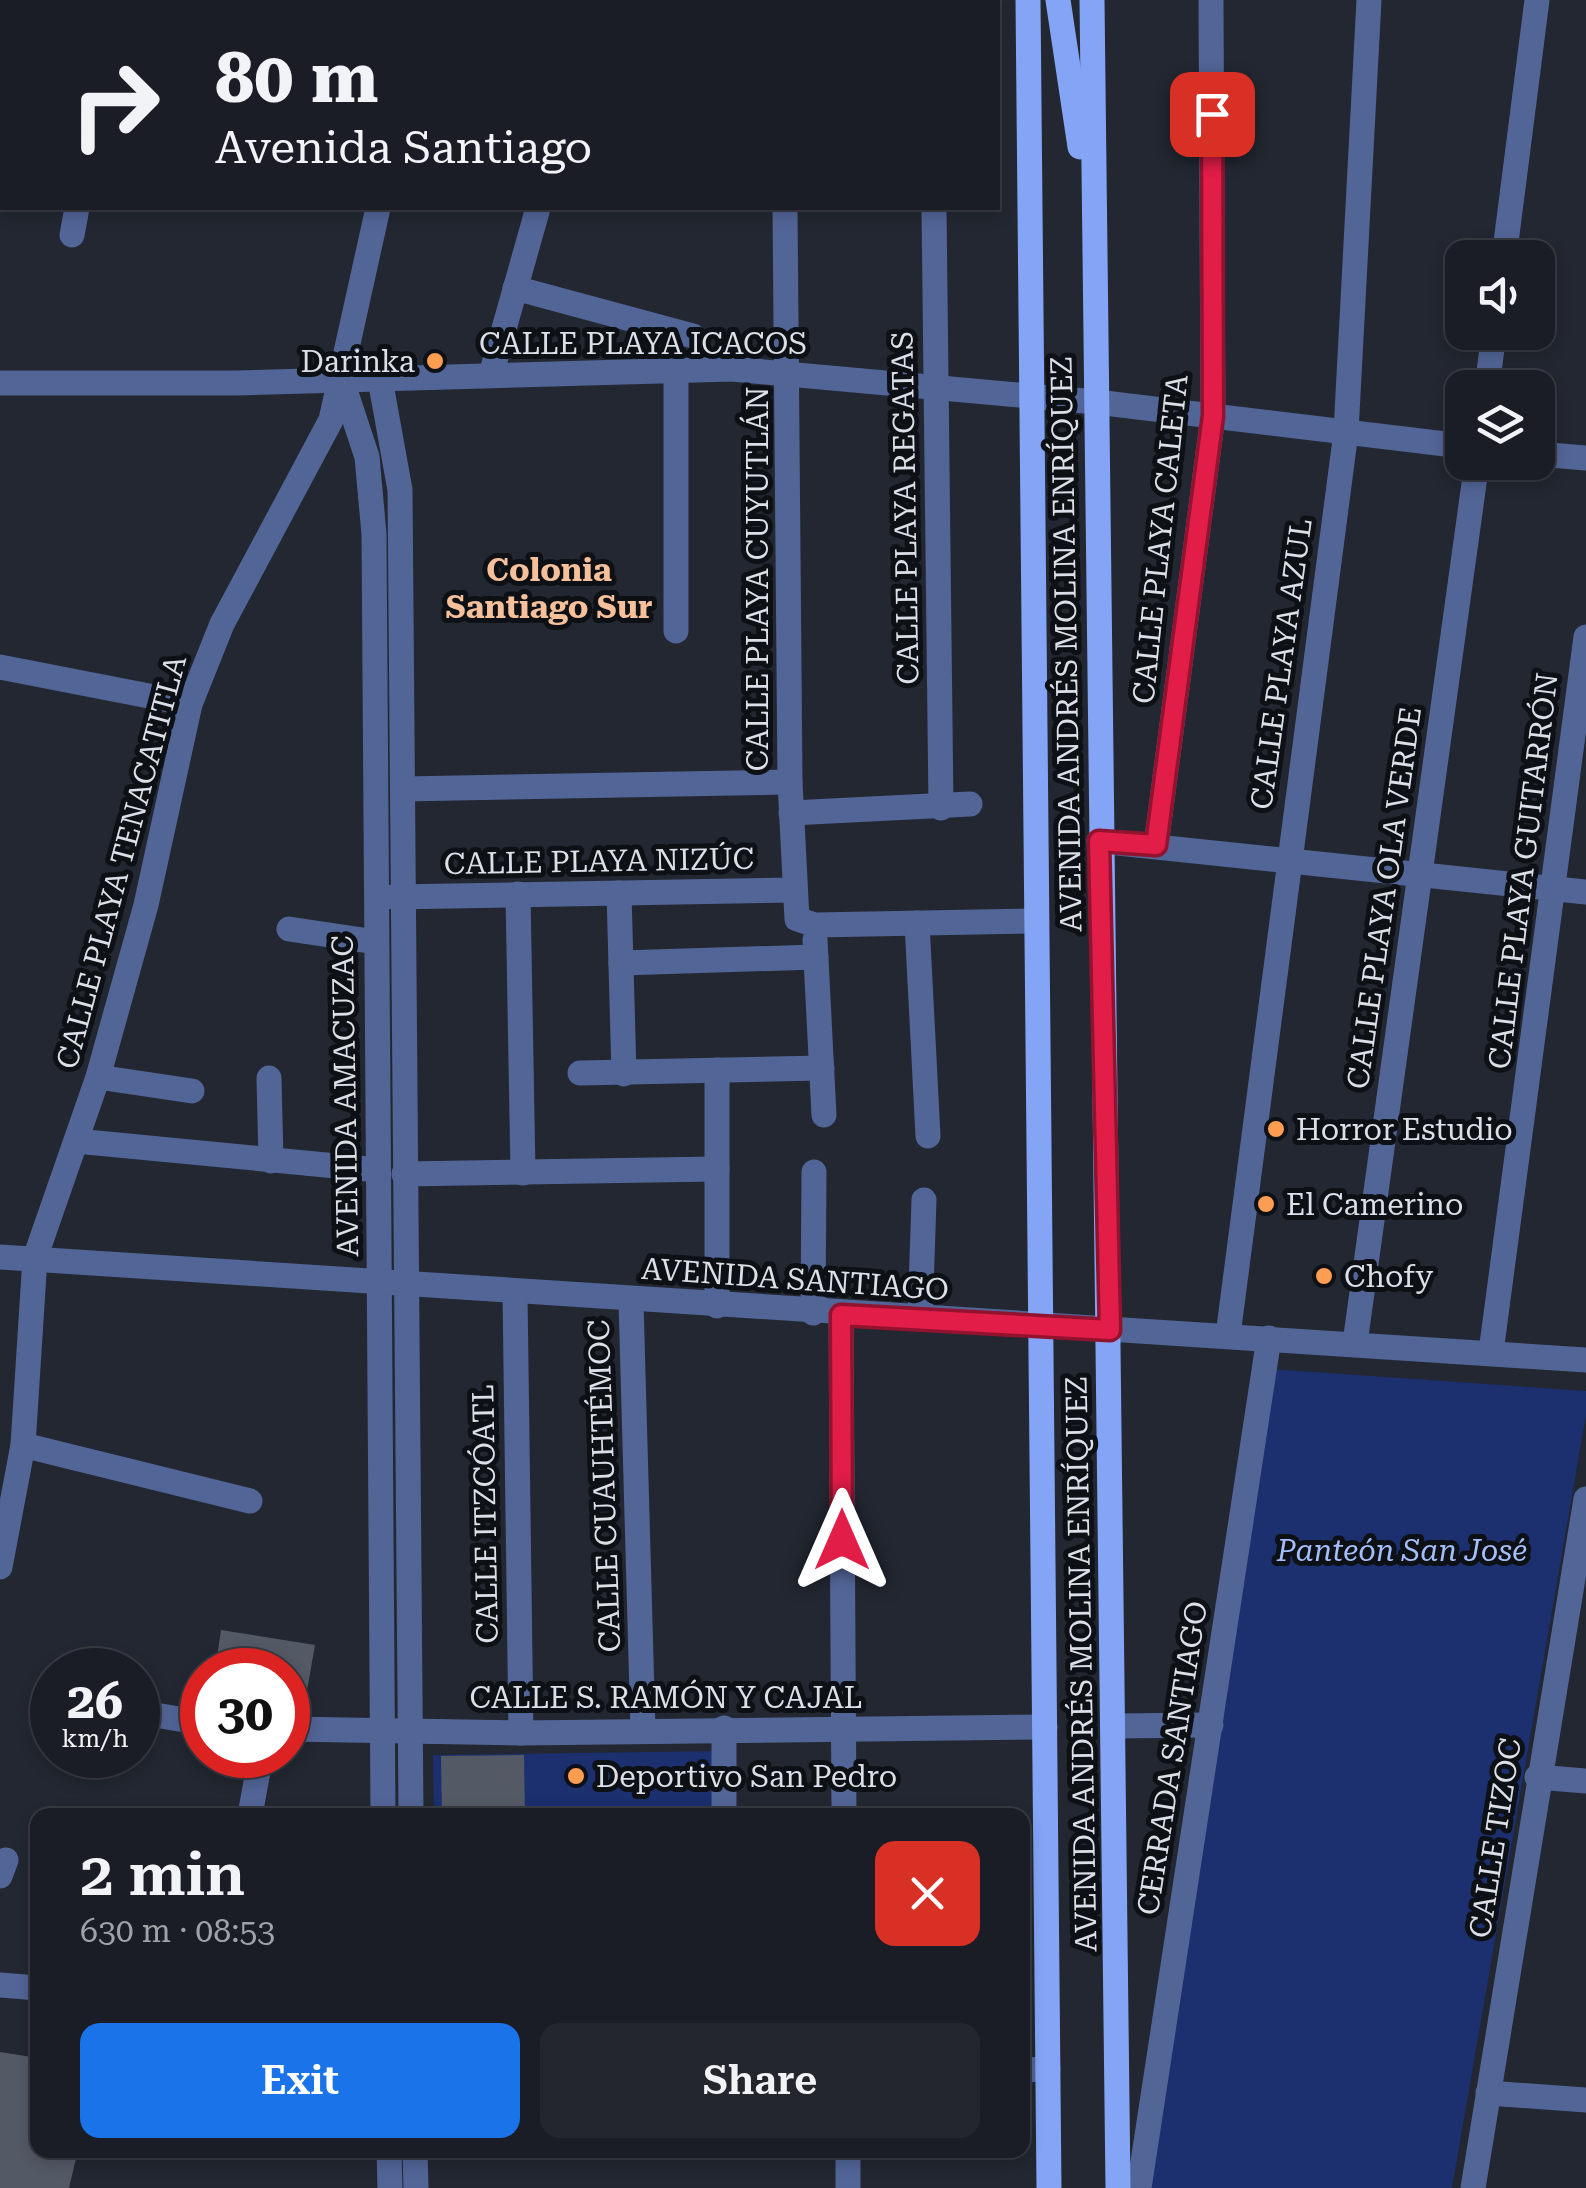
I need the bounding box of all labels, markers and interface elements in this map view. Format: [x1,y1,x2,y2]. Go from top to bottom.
text: 80 m [215,37,379,119]
icon: right [50,40,180,170]
pin [1170,72,1255,157]
icon: arrive [1185,87,1240,142]
text: Avenida Santiago [215,121,592,174]
map controls [1445,240,1555,480]
button: sound [1445,240,1555,350]
street label: CALLE PLAYA ICACOS [479,326,807,361]
street label: CALLE PLAYA REGATAS [884,331,926,685]
place label: Darinka [301,344,415,379]
marker: Darinka [424,350,446,372]
street label: AVENIDA ANDRÉS MOLINA ENRÍQUEZ [1042,356,1089,932]
button: layers [1445,370,1555,480]
street label: CALLE PLAYA CALETA [1125,373,1195,705]
street label: CALLE PLAYA CUYUTLÁN [739,386,775,772]
street label: CALLE PLAYA AZUL [1243,516,1319,812]
district label: Colonia Santiago Sur [445,551,653,626]
street label: CALLE PLAYA TENACATITLA [49,651,193,1073]
street label: CALLE PLAYA GUITARRÓN [1480,671,1565,1071]
street label: CALLE PLAYA OLA VERDE [1340,705,1428,1091]
street label: CALLE PLAYA NIZÚC [443,840,755,881]
street label: AVENIDA AMACUZAC [325,935,365,1257]
place label: Horror Estudio [1296,1112,1513,1147]
marker: Horror Estudio [1265,1118,1287,1140]
place label: El Camerino [1286,1187,1463,1222]
marker: El Camerino [1255,1193,1277,1215]
street label: AVENIDA SANTIAGO [640,1251,950,1307]
place label: Chofy [1344,1259,1433,1294]
marker: Chofy [1313,1265,1335,1287]
street label: CALLE CUAUHTÉMOC [580,1319,627,1653]
street label: AVENIDA ANDRÉS MOLINA ENRÍQUEZ [1057,1376,1104,1952]
street label: CALLE ITZCÓATL [464,1384,505,1644]
position arrow [790,1488,894,1592]
park label: Panteón San José [1276,1533,1527,1568]
street label: CERRADA SANTIAGO [1130,1599,1214,1917]
speed limit sign: 30 [180,1648,310,1778]
text: 26 [67,1672,123,1730]
street label: CALLE S. RAMÓN Y CAJAL [470,1679,862,1715]
text: km/h [62,1724,128,1753]
street label: CALLE TIZOC [1462,1736,1528,1940]
place label: Deportivo San Pedro [596,1759,897,1794]
marker: Deportivo San Pedro [565,1765,587,1787]
text: 2 min [80,1839,245,1910]
button: close [875,1841,980,1946]
text: 630 m · 08:53 [80,1912,275,1950]
button: Exit [80,2023,520,2138]
button: Share [540,2023,980,2138]

